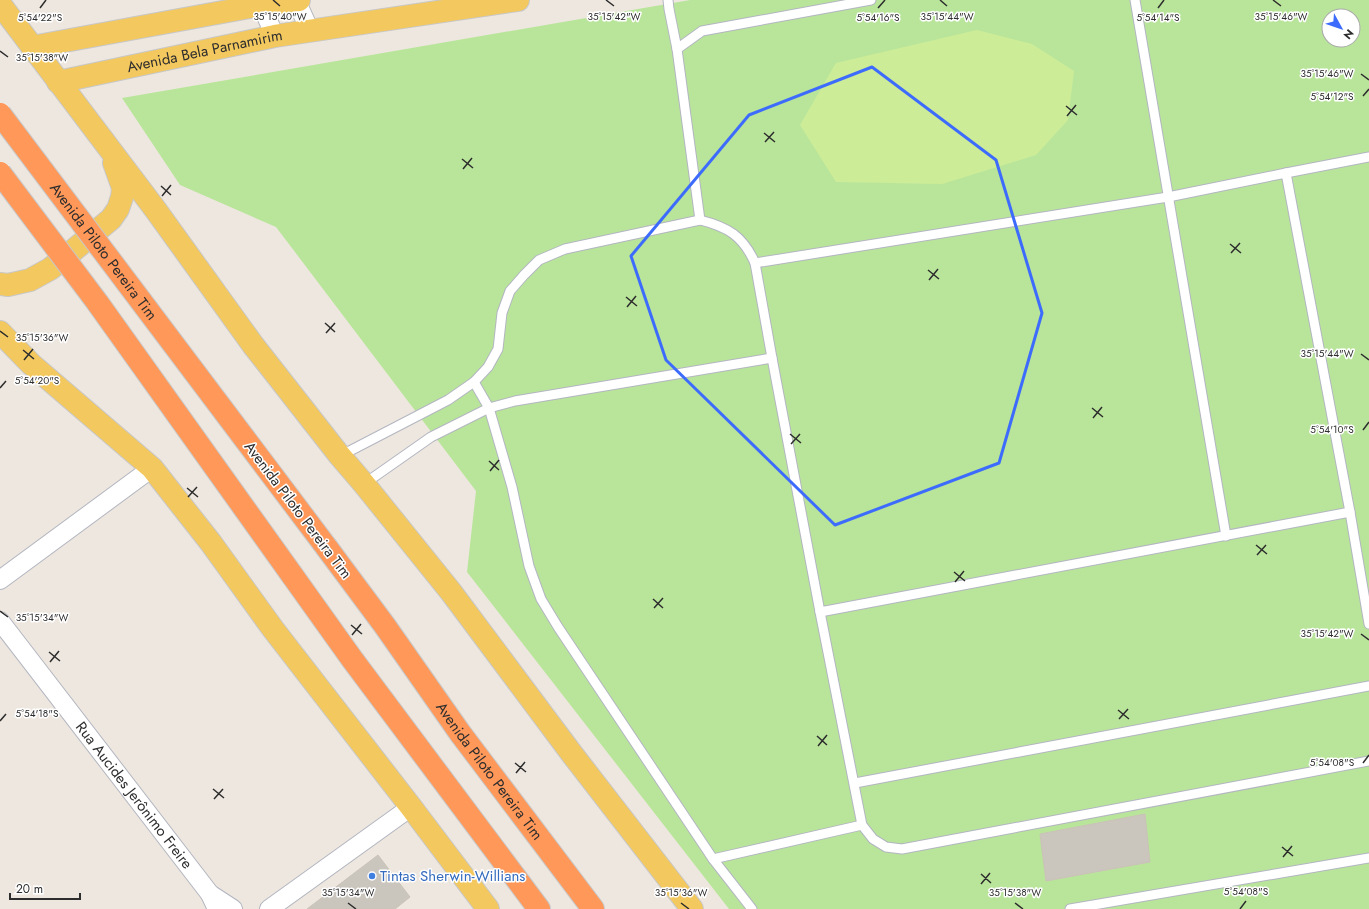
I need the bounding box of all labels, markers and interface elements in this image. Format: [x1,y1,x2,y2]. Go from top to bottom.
north arrow [1321,8,1361,48]
text: 35°15'40"W [253,9,307,24]
text: 35°15'42"W [588,9,641,24]
text: 35°15'44"W [920,9,974,24]
text: 35°15'46"W [1254,9,1308,24]
text: 5°54'22"S [18,10,63,25]
text: 5°54'16"S [856,10,900,25]
text: 5°54'14"S [1136,10,1180,25]
street label: Avenida Bela Parnamirim [125,24,284,78]
text: N [1340,26,1358,43]
text: 35°15'38"W [16,50,68,65]
text: 35°15'46"W [1300,66,1354,81]
text: 5°54'12"S [1310,89,1354,104]
street label: Avenida Piloto Pereira Tim [44,178,163,325]
text: 35°15'36"W [16,330,68,345]
text: 35°15'44"W [1300,346,1354,361]
text: 5°54'20"S [15,373,60,388]
text: 5°54'10"S [1310,422,1354,437]
street label: Avenida Piloto Pereira Tim [239,437,357,583]
text: 35°15'34"W [16,610,68,625]
text: 35°15'42"W [1301,626,1354,641]
street label: Avenida Piloto Pereira Tim [431,698,548,845]
text: 5°54'18"S [16,706,59,721]
street label: Rua Aucides Jerônimo Freire [70,717,198,874]
text: 5°54'08"S [1310,755,1355,770]
place label: Tintas Sherwin-Willians [380,865,525,887]
marker: Tintas Sherwin-Willians [367,871,377,881]
scale bar [10,875,80,901]
text: 20 m [16,880,43,898]
text: 5°54'08"S [1224,884,1269,899]
text: 35°15'34"W [322,885,374,900]
text: 35°15'36"W [655,885,707,900]
text: 35°15'38"W [989,885,1041,900]

